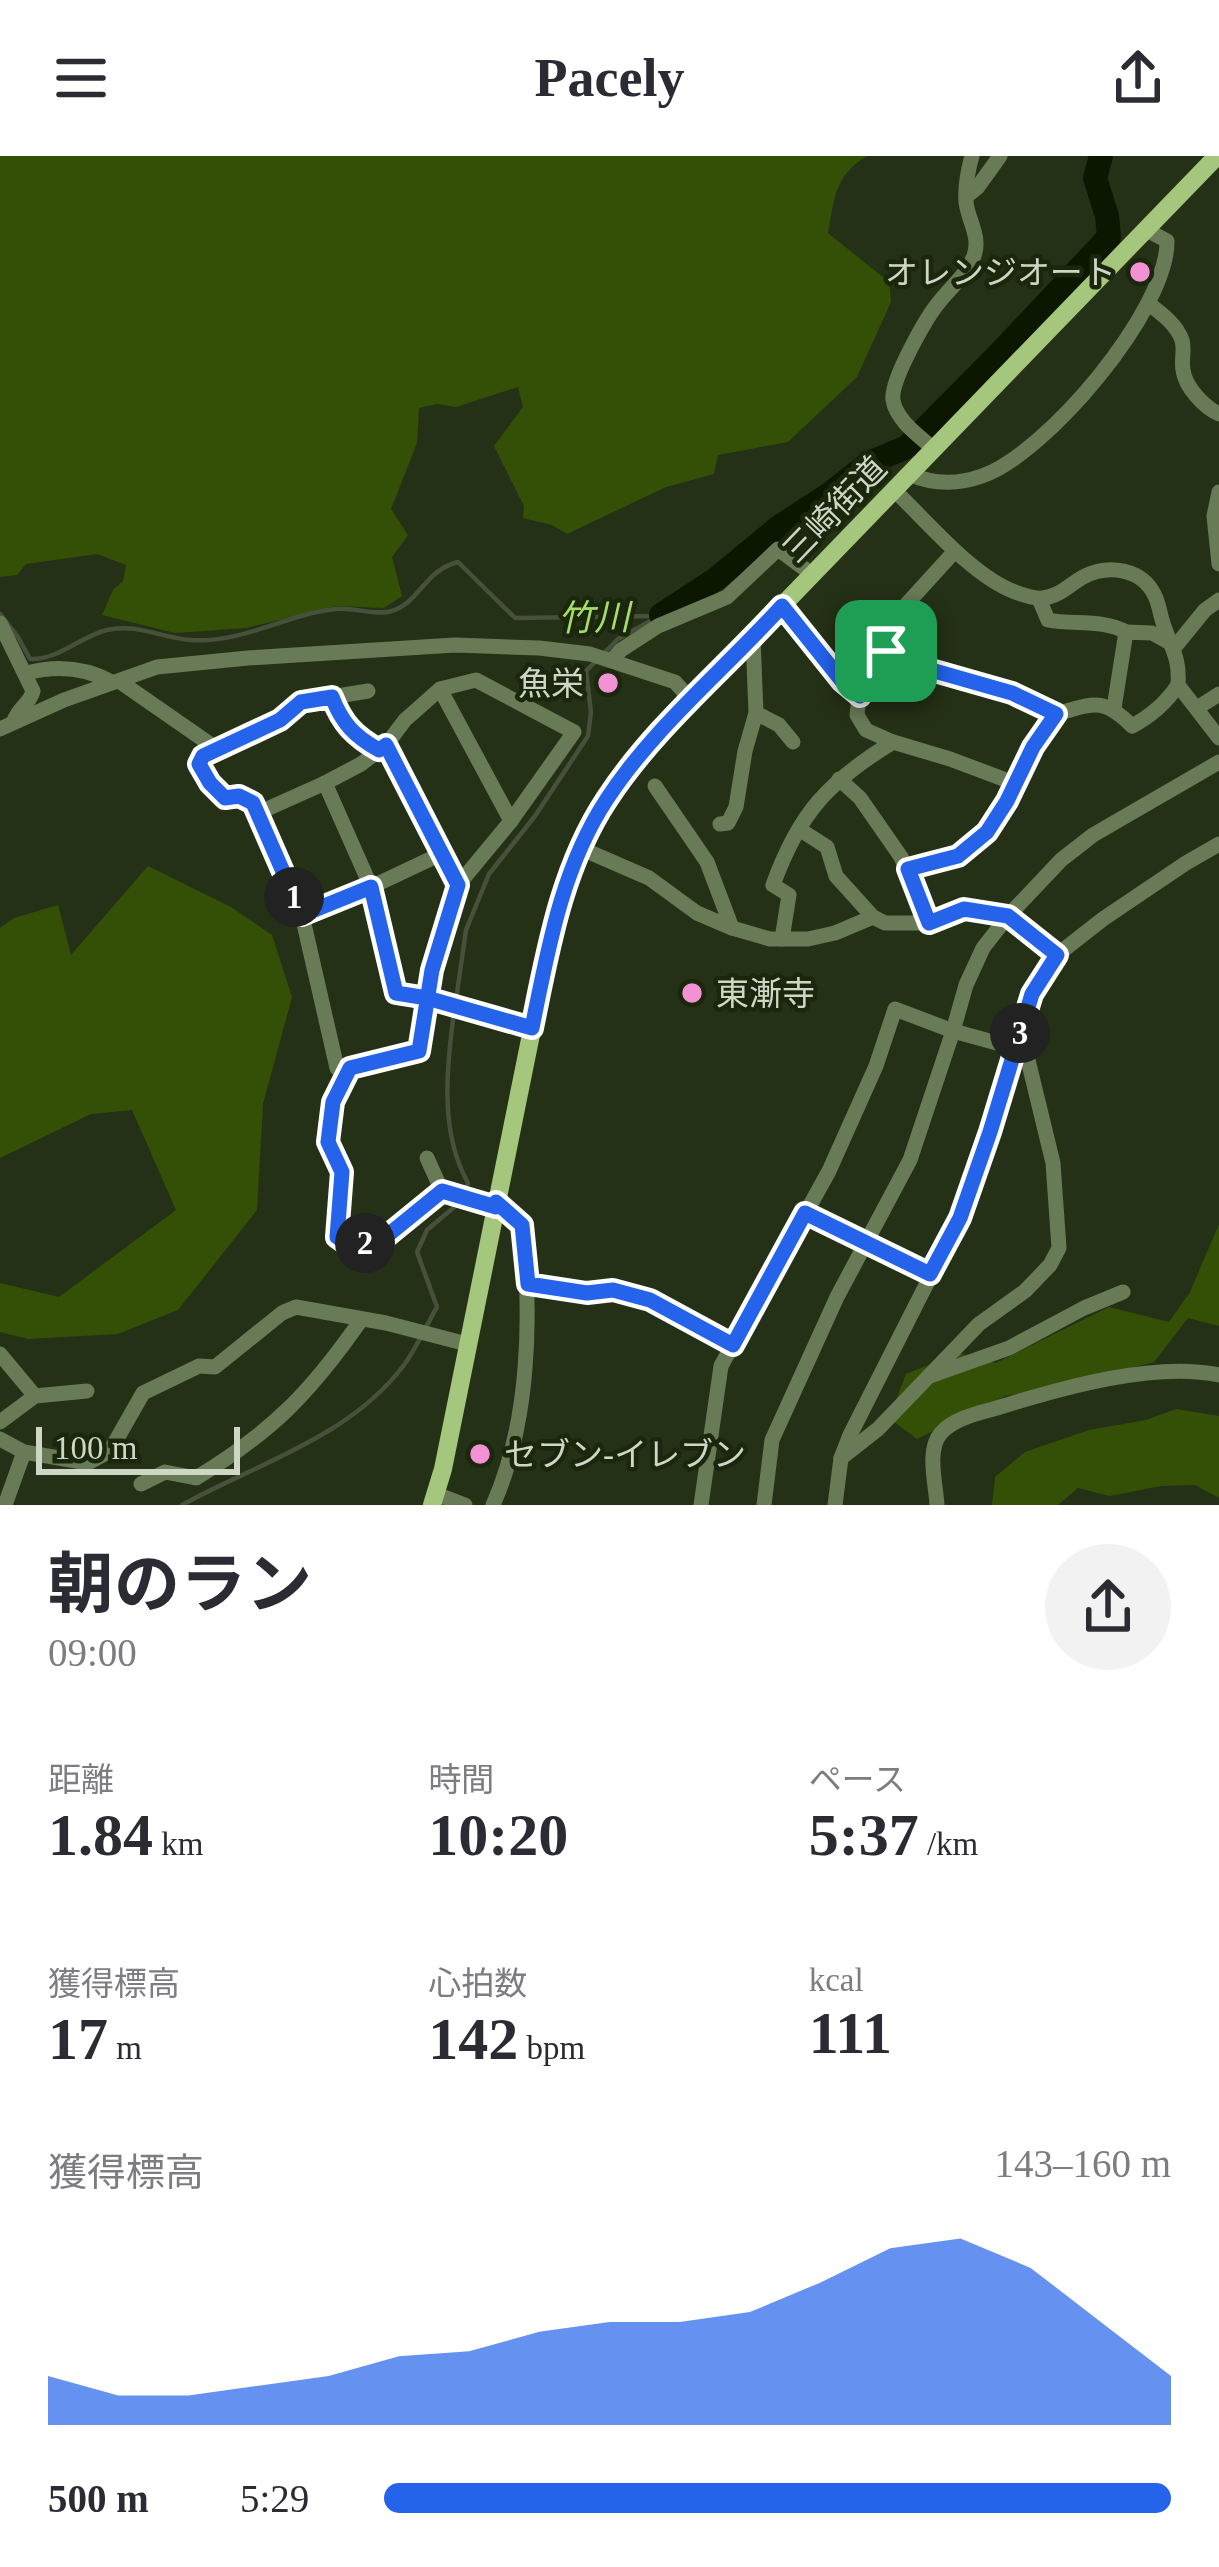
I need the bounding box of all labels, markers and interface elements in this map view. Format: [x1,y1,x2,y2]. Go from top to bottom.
icon: menu [48,45,114,111]
icon: share [1105,45,1171,111]
text: Pacely [535,48,684,108]
place label: オレンジオート [885,255,1116,291]
marker: オレンジオート [1127,259,1153,285]
street label: 三崎街道 [776,450,894,570]
water label: 竹川 [558,597,634,639]
pin [835,600,937,702]
icon: arrive [853,618,919,684]
place label: 魚栄 [518,666,584,702]
marker: 魚栄 [595,670,621,696]
pin: 1 [264,867,324,927]
text: 1 [286,879,302,915]
place label: 東漸寺 [716,976,815,1012]
marker: 東漸寺 [679,980,705,1006]
pin: 3 [990,1003,1050,1063]
text: 3 [1012,1015,1028,1051]
pin: 2 [335,1213,395,1273]
text: 2 [357,1225,373,1261]
scale bar [36,1421,240,1474]
text: 100 m [54,1430,137,1466]
place label: セブン-イレブン [504,1437,746,1473]
marker: セブン-イレブン [467,1441,493,1467]
button: share [1045,1544,1171,1670]
text: 朝のラン [48,1548,312,1621]
text: 09:00 [48,1631,137,1674]
text: 距離 [48,1762,114,1798]
text: 時間 [428,1762,494,1798]
text: ペース [809,1762,906,1798]
text: 1.84 [48,1802,153,1868]
text: 10:20 [428,1802,568,1868]
text: 5:37 [809,1802,919,1868]
text: km [153,1826,203,1862]
text: /km [919,1826,978,1862]
text: kcal [809,1962,864,1998]
text: 獲得標高 [48,1966,180,2002]
text: 心拍数 [428,1966,527,2002]
text: 111 [809,2000,892,2066]
text: 17 [48,2006,108,2072]
text: 142 [428,2006,518,2072]
text: m [108,2030,142,2066]
text: bpm [518,2030,585,2066]
text: 143–160 m [994,2142,1171,2185]
text: 獲得標高 [48,2151,204,2194]
text: 500 m [48,2477,149,2520]
text: 5:29 [240,2477,309,2520]

